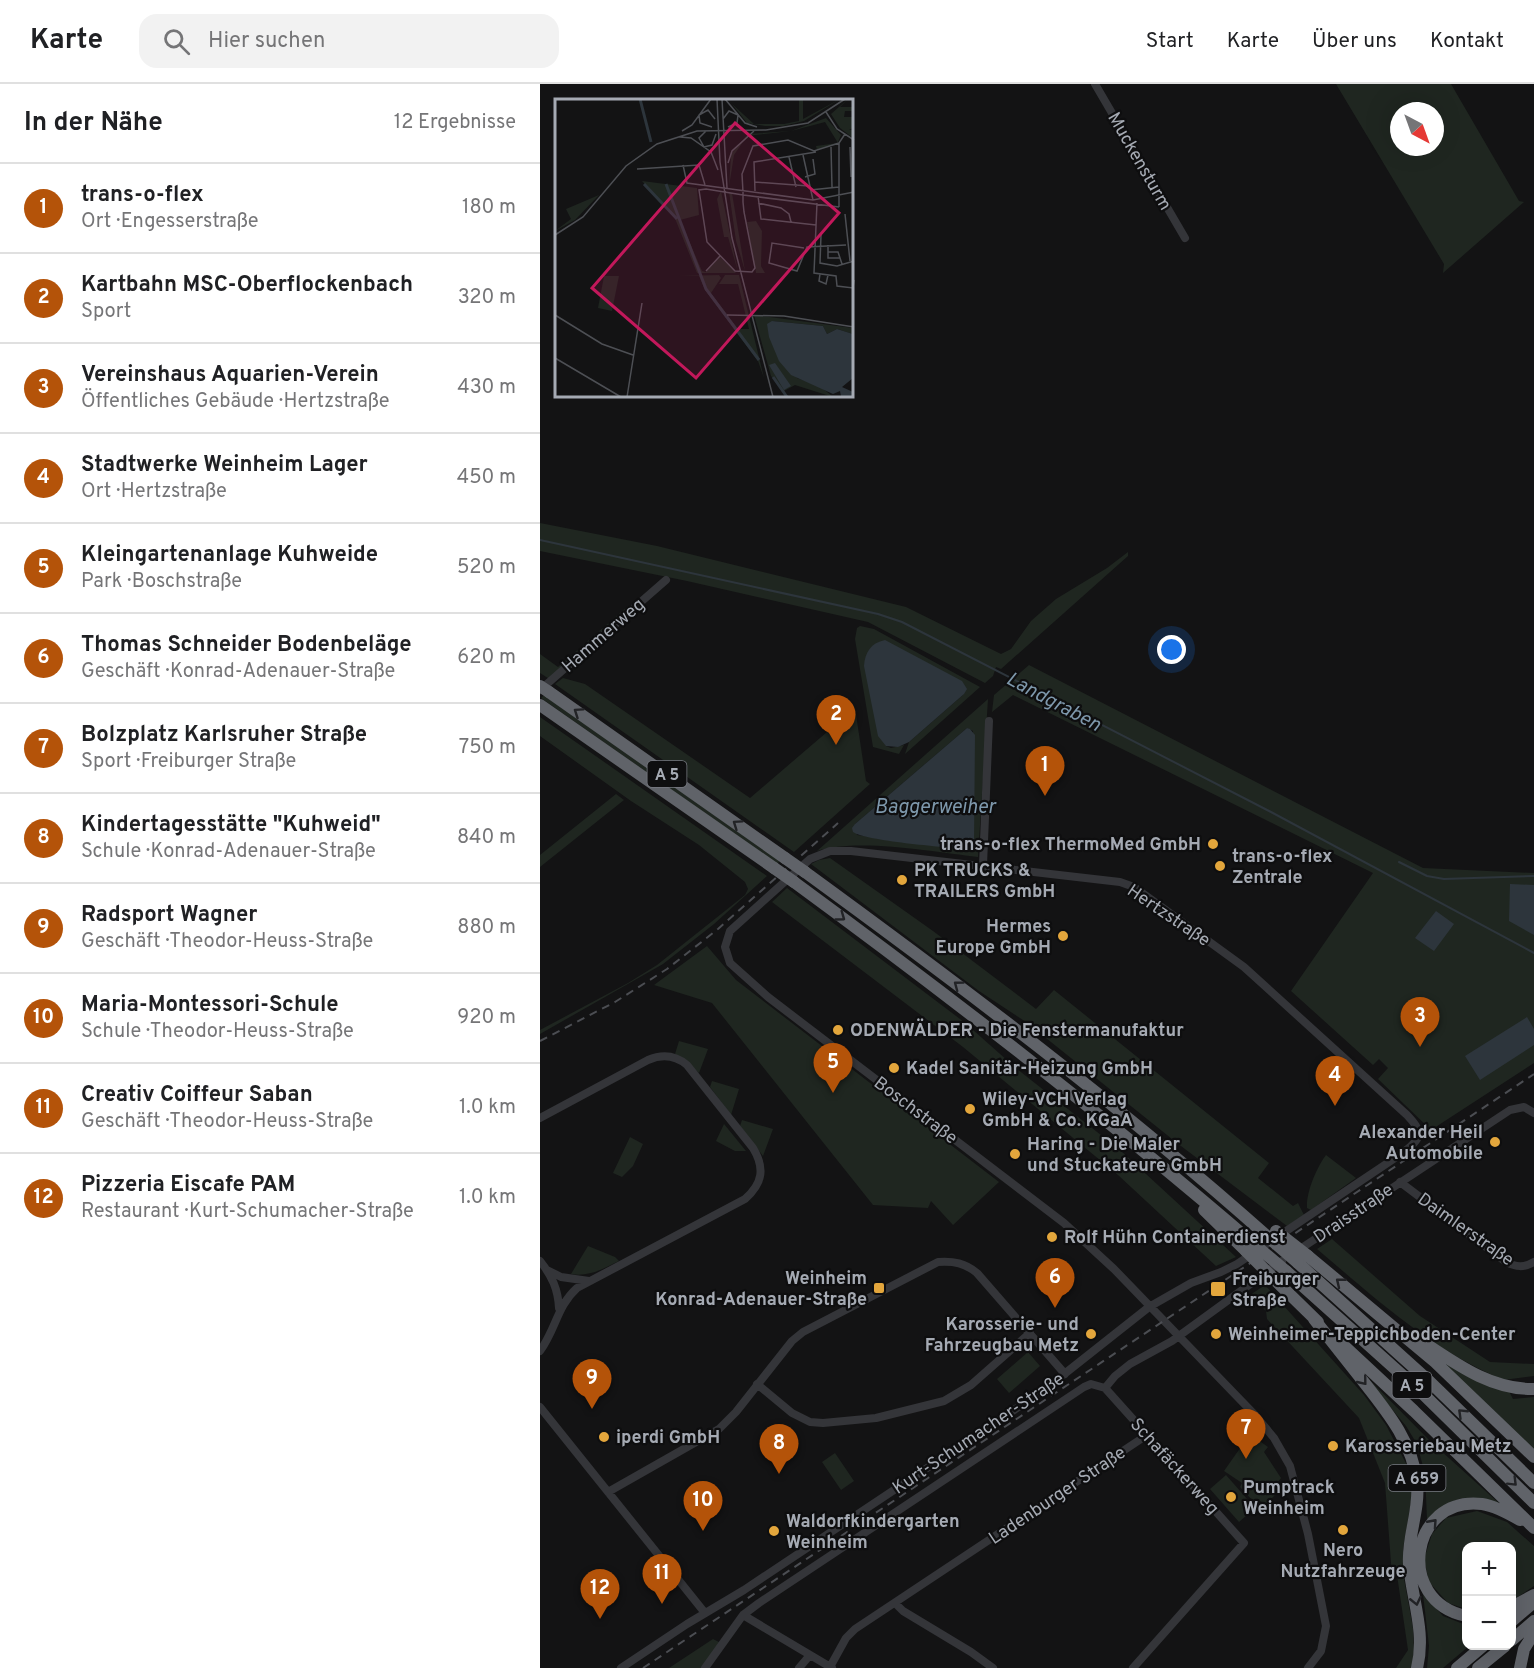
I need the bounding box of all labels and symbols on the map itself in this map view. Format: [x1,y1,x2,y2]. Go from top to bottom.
inset map [555,99,854,398]
north arrow [1390,102,1444,156]
street label: Muckensturm [1101,109,1176,215]
street label: Hammerweg [558,594,650,678]
your location [1157,635,1186,664]
water label: Landgraben [1001,667,1105,739]
pin: 2 [816,696,856,745]
one-way arrow [573,708,584,719]
pin: 1 [1026,746,1064,796]
road number: A 5 [648,761,686,787]
water label: Baggerweiher [875,795,997,821]
one-way arrow [733,820,744,831]
place label: trans-o-flex ThermoMed GmbH [940,834,1201,857]
marker: trans-o-flex ThermoMed GmbH [1206,837,1220,851]
place label: trans-o-flex Zentrale [1232,846,1332,890]
marker: trans-o-flex Zentrale [1213,859,1227,873]
place label: PK TRUCKS & TRAILERS GmbH [914,860,1055,904]
marker: PK TRUCKS & TRAILERS GmbH [895,873,909,887]
street label: Hertzstraße [1122,880,1214,952]
one-way arrow [835,910,846,921]
place label: Hermes Europe GmbH [936,916,1051,960]
marker: Hermes Europe GmbH [1056,929,1070,943]
one-way arrow [954,982,965,993]
pin: 3 [1400,998,1440,1047]
place label: ODENWÄLDER - Die Fenstermanufaktur [850,1018,1184,1043]
marker: ODENWÄLDER - Die Fenstermanufaktur [831,1023,845,1037]
pin: 5 [814,1044,852,1093]
pin: 4 [1316,1056,1354,1106]
place label: Kadel Sanitär-Heizung GmbH [906,1058,1153,1081]
marker: Kadel Sanitär-Heizung GmbH [887,1061,901,1075]
street label: Boschstraße [869,1072,962,1150]
place label: Wiley-VCH Verlag GmbH & Co. KGaA [982,1089,1133,1133]
marker: Wiley-VCH Verlag GmbH & Co. KGaA [963,1102,977,1116]
place label: Alexander Heil Automobile [1358,1122,1483,1166]
place label: Haring - Die Maler und Stuckateure GmbH [1027,1134,1222,1178]
marker: Alexander Heil Automobile [1488,1135,1502,1149]
marker: Haring - Die Maler und Stuckateure GmbH [1008,1147,1022,1161]
street label: Draisstraße [1309,1179,1398,1249]
street label: Daimlerstraße [1412,1188,1518,1272]
place label: Rolf Hühn Containerdienst [1064,1227,1286,1250]
marker: Rolf Hühn Containerdienst [1045,1230,1059,1244]
pin: 6 [1036,1258,1074,1308]
place label: Weinheim Konrad-Adenauer-Straße [655,1268,867,1312]
place label: Freiburger Straße [1232,1269,1320,1313]
one-way arrow [1335,1278,1346,1289]
marker: Freiburger Straße [1209,1280,1227,1298]
marker: Weinheim Konrad-Adenauer-Straße [872,1281,886,1295]
place label: Karosserie- und Fahrzeugbau Metz [925,1314,1079,1358]
place label: Weinheimer-Teppichboden-Center [1228,1324,1516,1347]
marker: Karosserie- und Fahrzeugbau Metz [1084,1327,1098,1341]
marker: Weinheimer-Teppichboden-Center [1209,1327,1223,1341]
pin: 9 [572,1360,612,1409]
street label: Kurt-Schumacher-Straße [888,1368,1069,1500]
road number: A 5 [1392,1372,1432,1398]
one-way arrow [1355,1374,1366,1385]
one-way arrow [1458,1409,1469,1420]
pin: 7 [1226,1410,1266,1459]
street label: Schafäckerweg [1124,1414,1223,1520]
pin: 8 [760,1424,798,1474]
place label: iperdi GmbH [616,1427,720,1450]
marker: iperdi GmbH [597,1430,611,1444]
place label: Karosseriebau Metz [1345,1436,1511,1459]
marker: Karosseriebau Metz [1326,1439,1340,1453]
street label: Ladenburger Straße [985,1442,1131,1551]
road number: A 659 [1388,1465,1446,1491]
one-way arrow [1506,1476,1517,1486]
place label: Pumptrack Weinheim [1243,1477,1335,1521]
pin: 10 [684,1482,722,1531]
marker: Pumptrack Weinheim [1224,1490,1238,1504]
place label: Waldorfkindergarten Weinheim [786,1511,960,1555]
one-way arrow [1426,1519,1437,1530]
marker: Nero Nutzfahrzeuge [1336,1523,1350,1537]
marker: Waldorfkindergarten Weinheim [767,1524,781,1538]
place label: Nero Nutzfahrzeuge [1280,1540,1406,1584]
pin: 11 [642,1554,682,1604]
pin: 12 [580,1570,620,1619]
one-way arrow [1408,1596,1421,1606]

